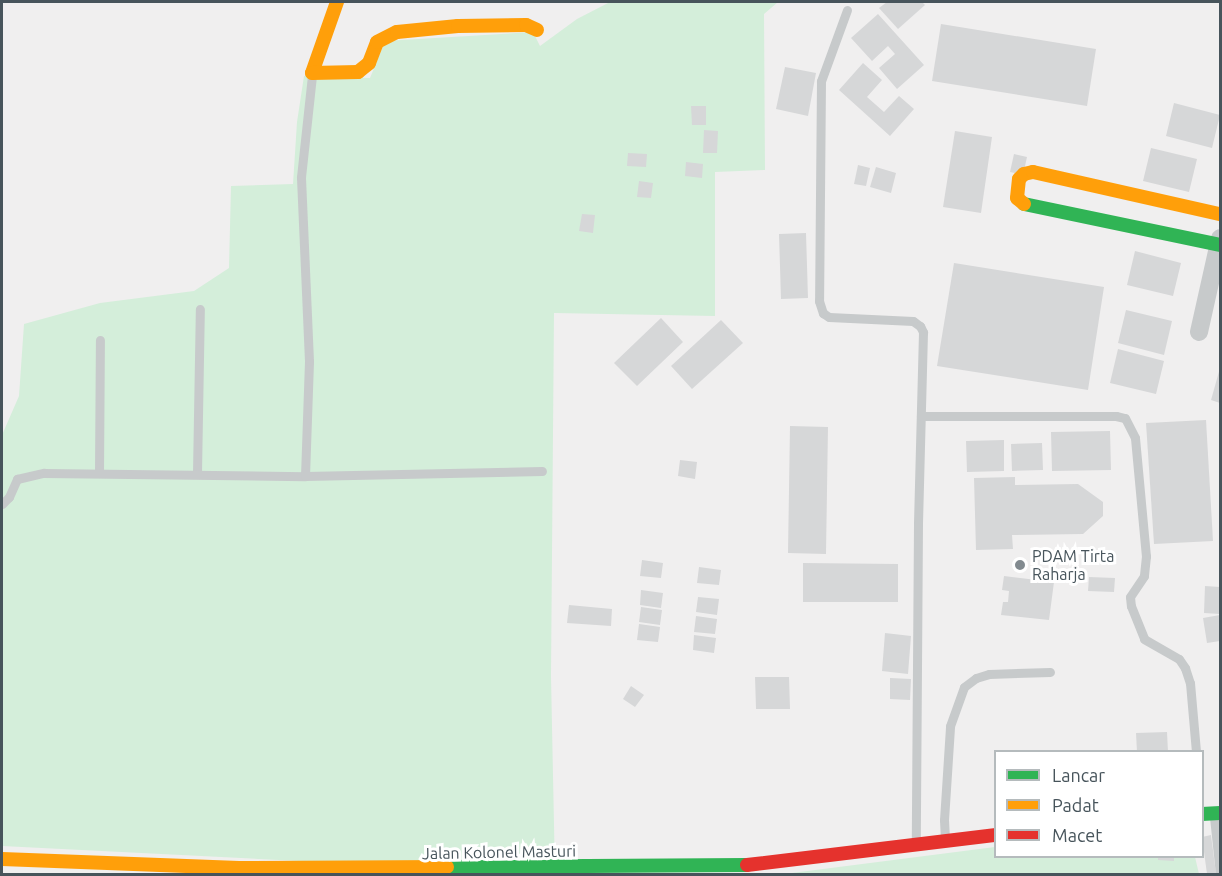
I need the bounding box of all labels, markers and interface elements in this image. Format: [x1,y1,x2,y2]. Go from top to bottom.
place label: PDAM Tirta Raharja [1032,546,1114,584]
marker: PDAM Tirta Raharja [1013,558,1027,572]
legend [994,750,1204,858]
text: Lancar [1052,765,1105,785]
text: Padat [1052,795,1099,815]
text: Macet [1052,825,1102,845]
street label: Jalan Kolonel Masturi [422,841,576,863]

